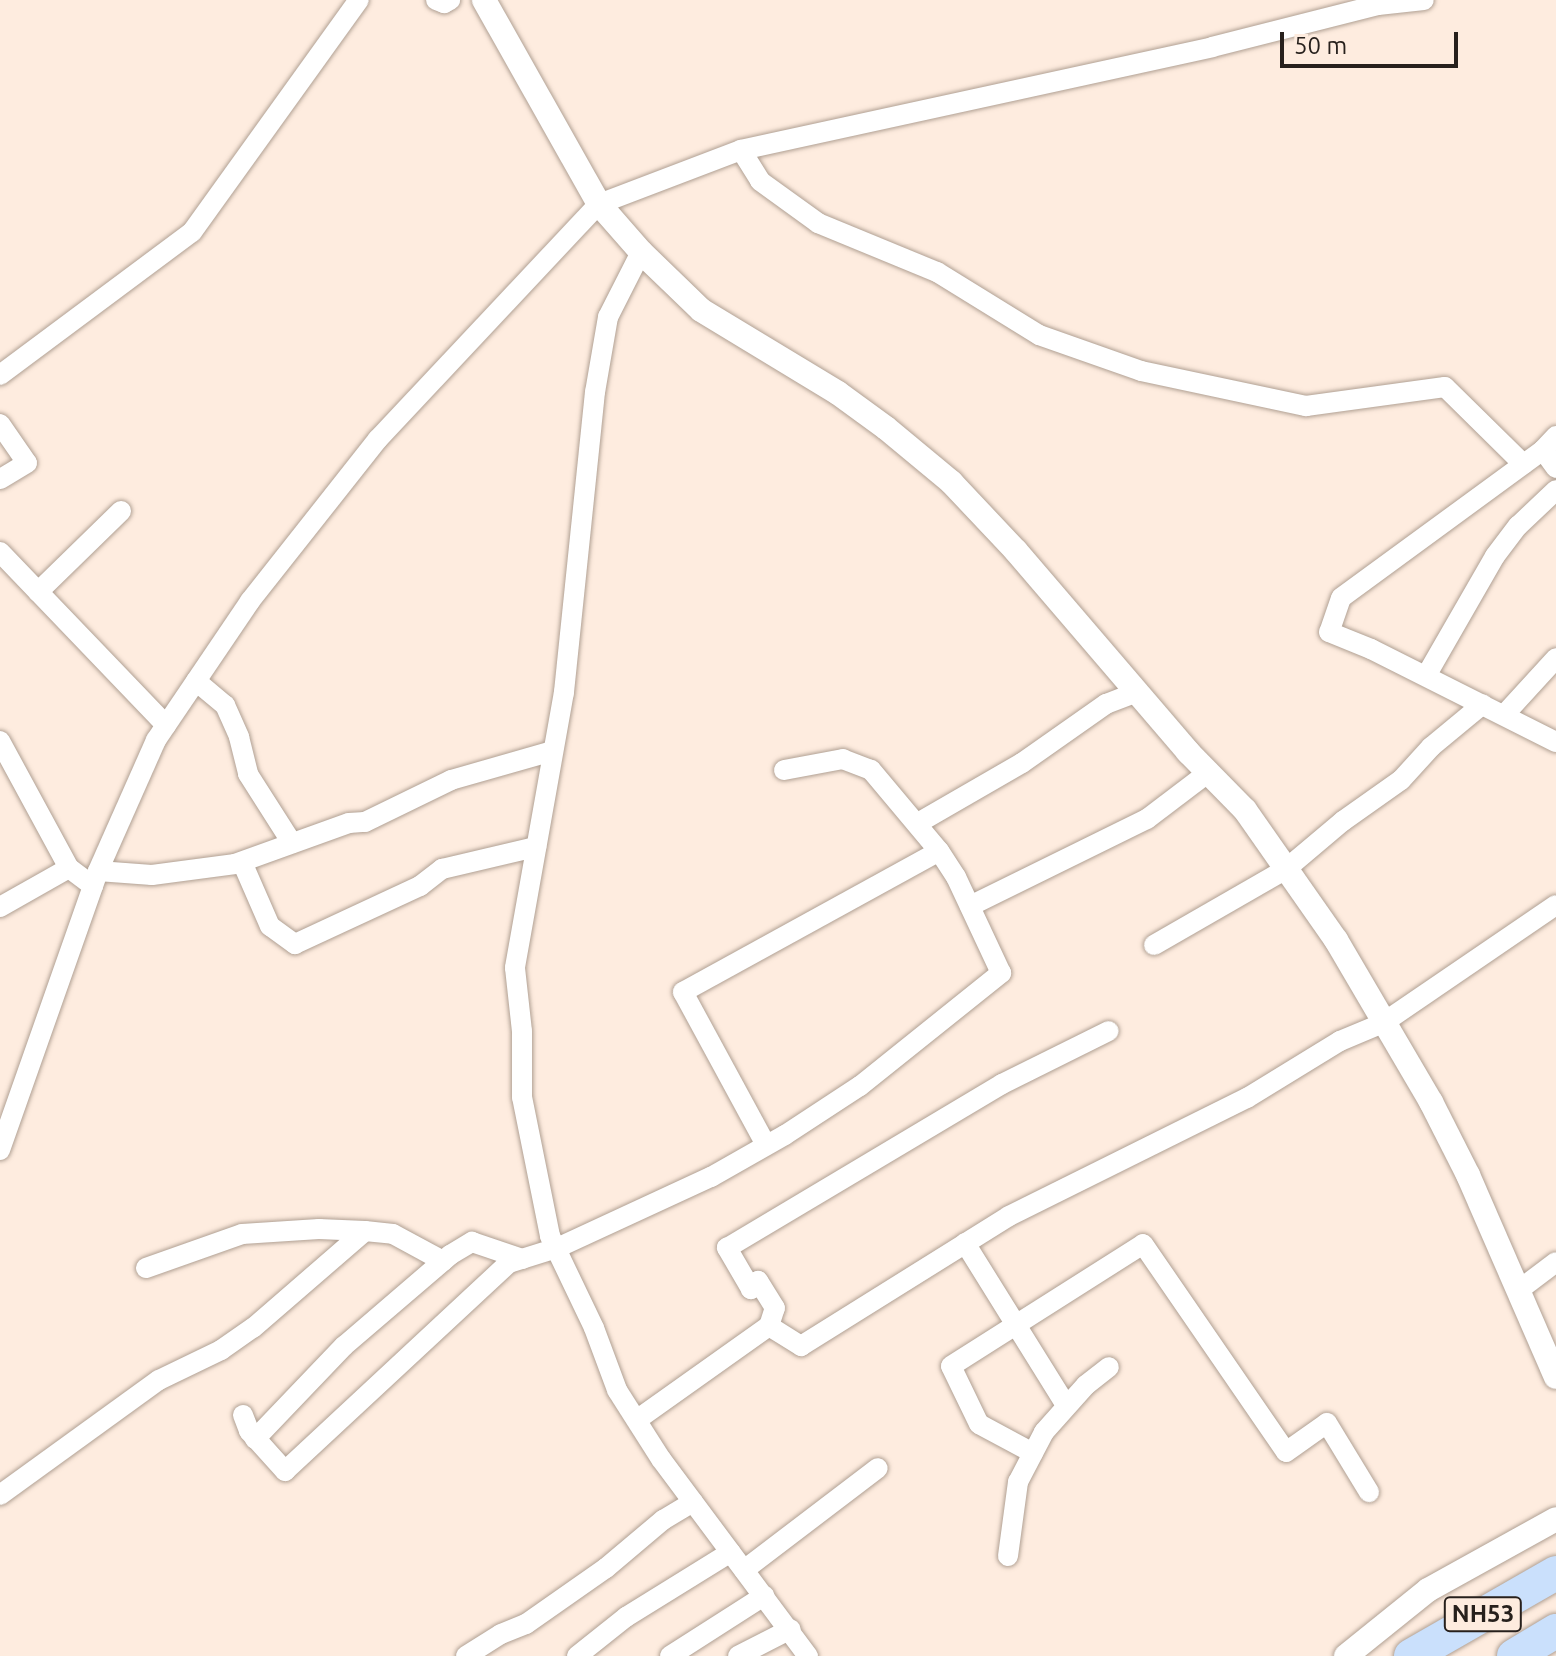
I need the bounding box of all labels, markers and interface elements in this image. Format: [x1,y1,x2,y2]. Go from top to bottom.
scale bar [1284,16,1462,66]
text: 50 m [1294,32,1347,59]
road number: NH53 [1443,1594,1523,1634]

